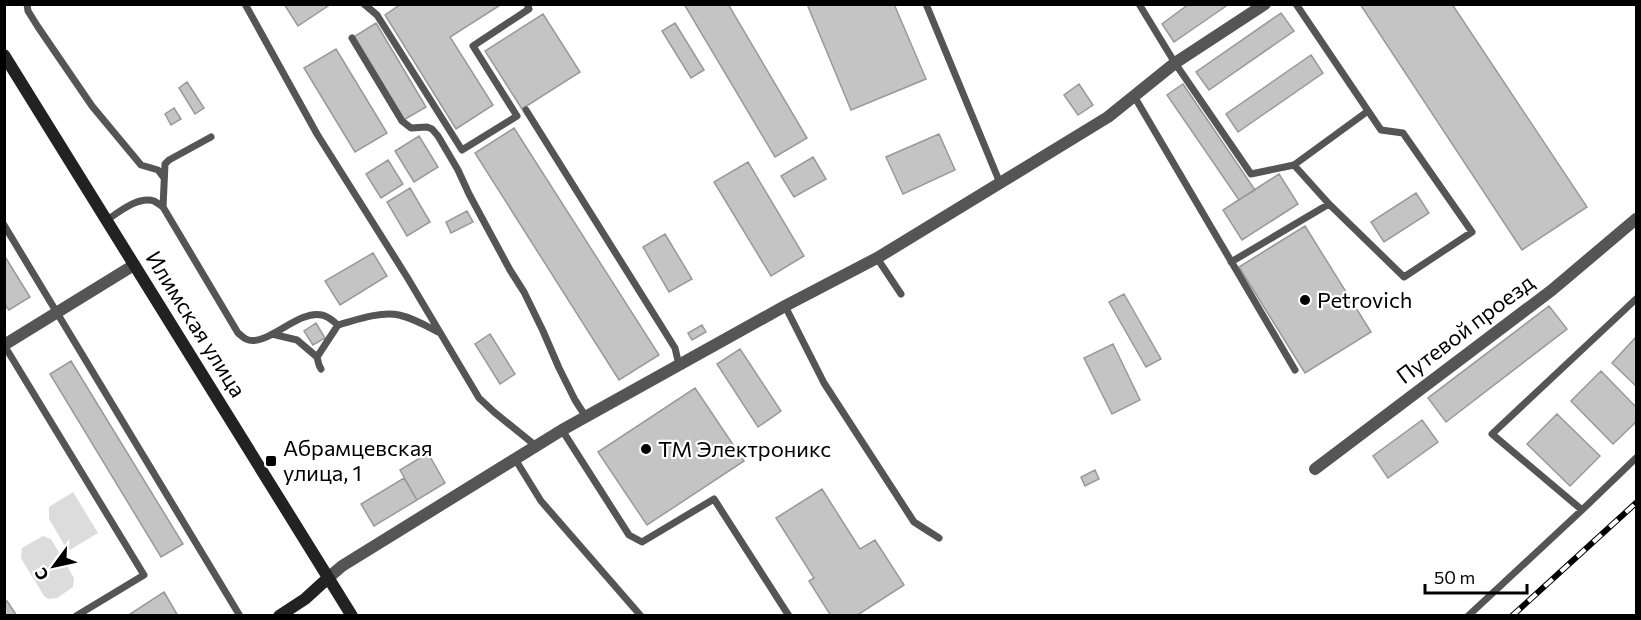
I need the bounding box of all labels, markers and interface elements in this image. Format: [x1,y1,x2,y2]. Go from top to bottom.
street label: Илимская улица [141,246,252,402]
street label: Путевой проезд [1391,268,1539,389]
place label: Petrovich [1317,286,1412,313]
marker: Petrovich [1298,293,1312,307]
place label: Абрамцевская улица, 1 [283,434,433,486]
place label: ТМ Электроникс [658,435,831,462]
marker: ТМ Электроникс [639,442,653,456]
marker: Абрамцевская улица, 1 [264,454,278,468]
north arrow [24,536,84,596]
scale bar [1425,557,1527,595]
text: С [30,565,52,584]
text: 50 m [1434,566,1475,588]

